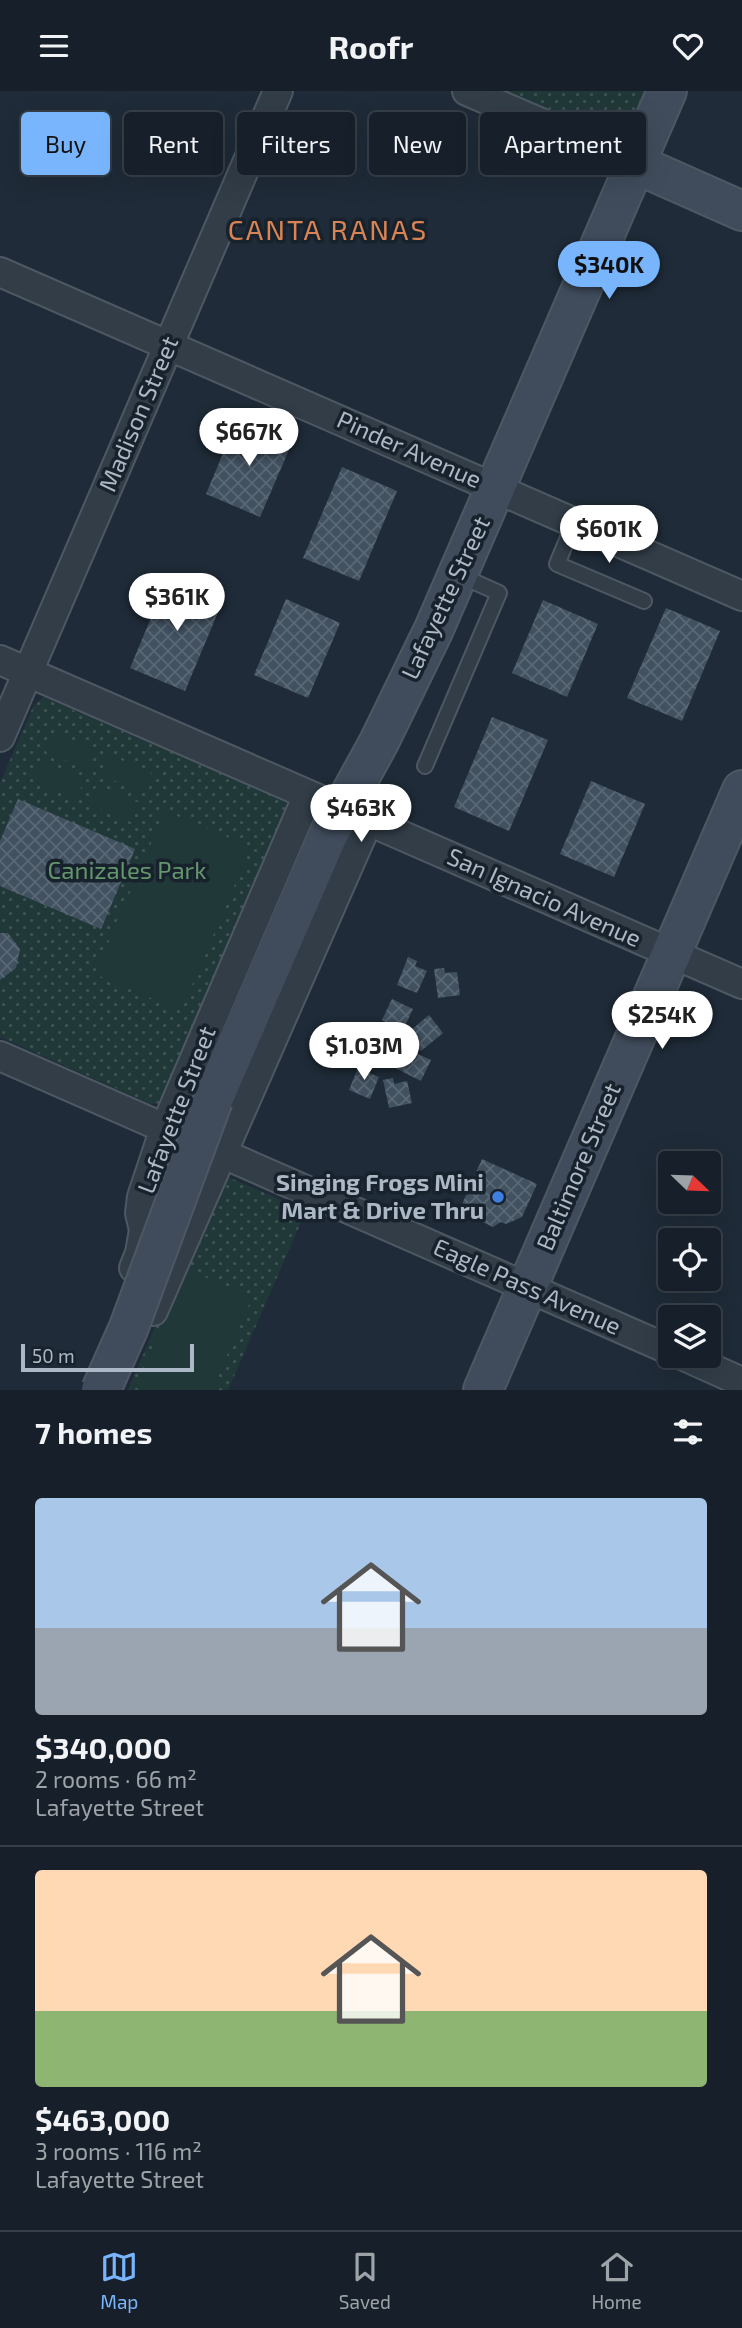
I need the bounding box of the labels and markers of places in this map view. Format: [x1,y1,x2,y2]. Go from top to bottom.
pin: $340K [560,241,658,301]
pin: $667K [200,409,298,468]
pin: $601K [560,505,658,565]
pin: $361K [128,573,226,633]
pin: $463K [312,785,410,844]
pin: $254K [613,991,711,1051]
pin: $1.03M [307,1023,421,1082]
place label: Singing Frogs Mini Mart & Drive Thru [276,1167,484,1224]
marker: Singing Frogs Mini Mart & Drive Thru [490,1189,506,1205]

